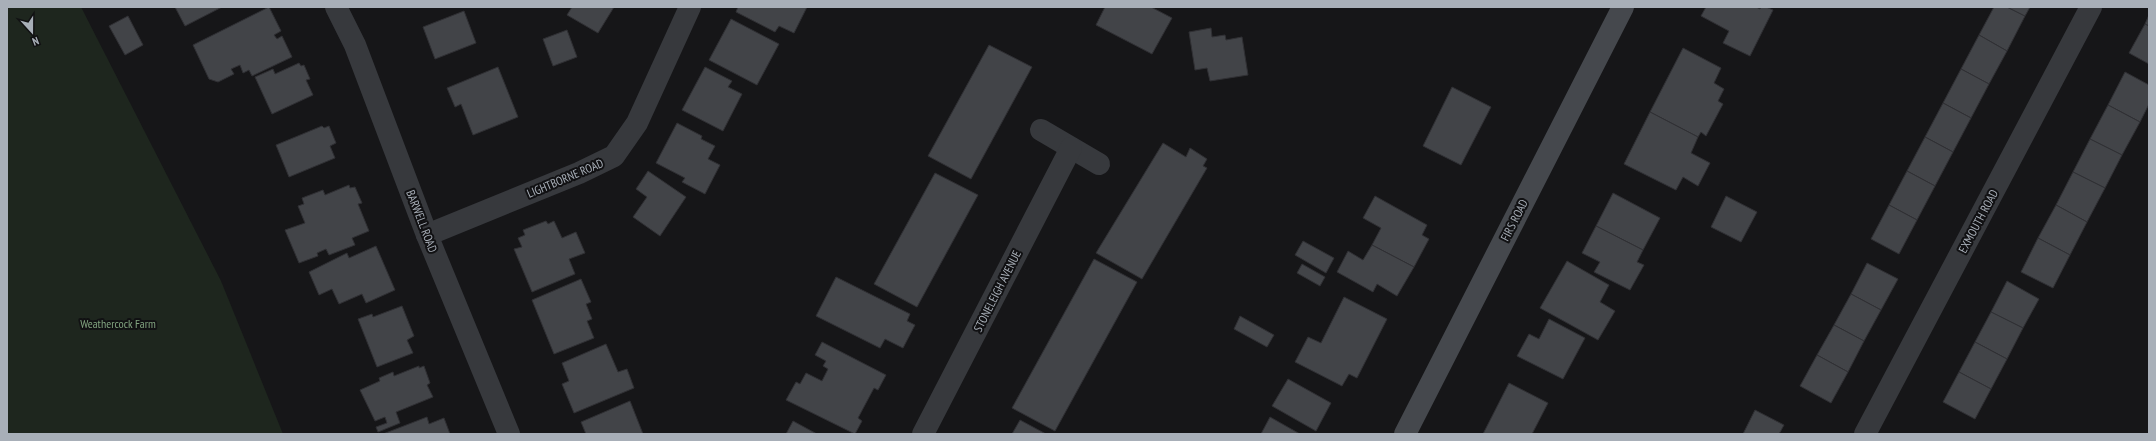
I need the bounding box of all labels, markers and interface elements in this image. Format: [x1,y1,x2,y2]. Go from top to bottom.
north arrow [12,12,52,52]
text: N [30,34,41,49]
street label: LIGHTBORNE ROAD [525,155,605,201]
street label: EXMOUTH ROAD [1955,187,2001,255]
street label: BARWELL ROAD [403,188,441,254]
street label: FIRS ROAD [1497,197,1531,243]
street label: STONELEIGH AVENUE [970,248,1024,334]
park label: Weathercock Farm [80,316,156,331]

